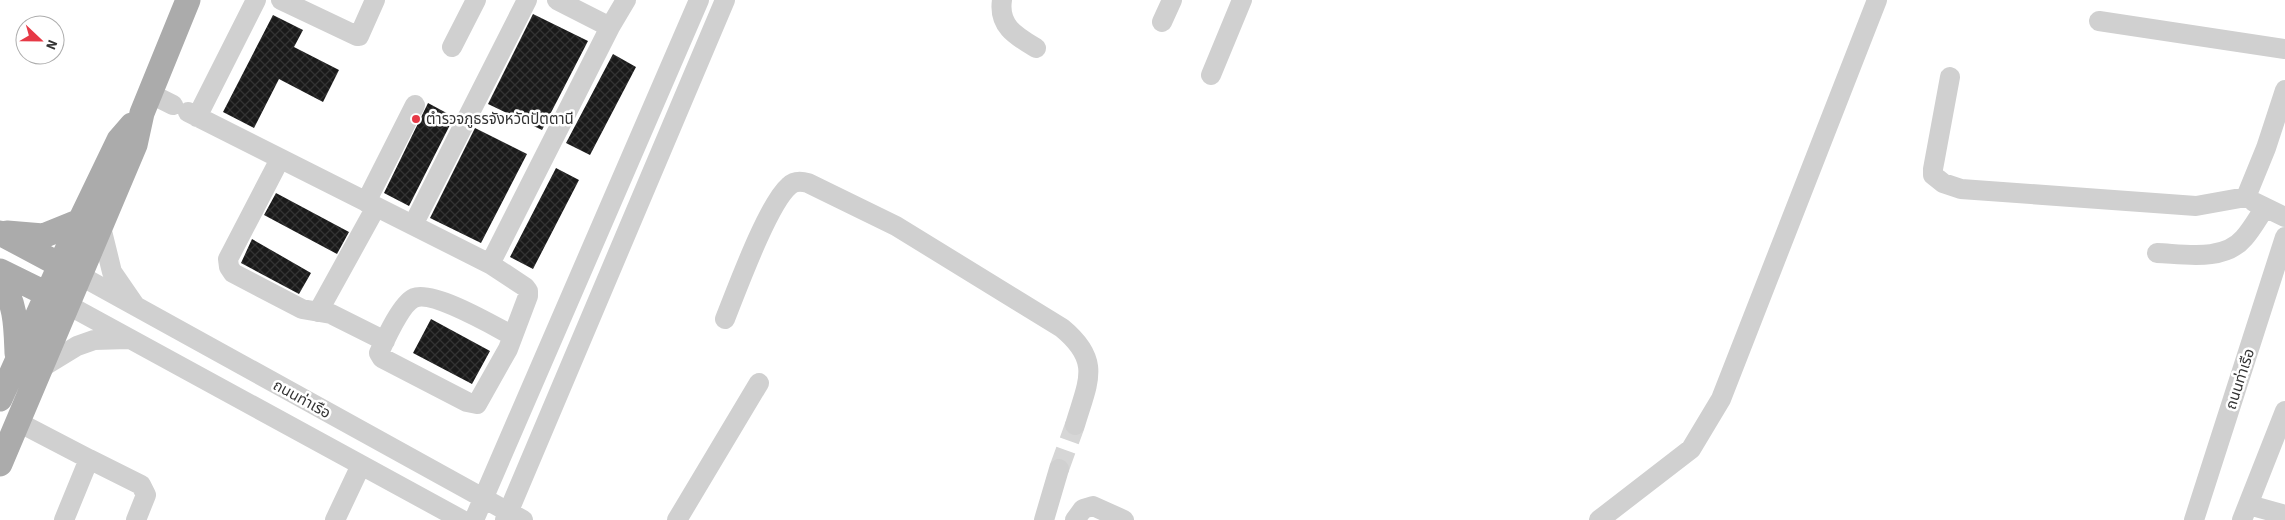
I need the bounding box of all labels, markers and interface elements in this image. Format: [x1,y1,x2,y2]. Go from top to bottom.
north arrow [15,15,65,65]
text: N [40,36,62,53]
place label: ตำรวจภูธรจังหวัดปัตตานี [426,109,574,130]
marker: ตำรวจภูธรจังหวัดปัตตานี [410,113,422,125]
street label: ถนนท่าเรือ [2221,346,2260,412]
street label: ถนนท่าเรือ [269,375,334,424]

